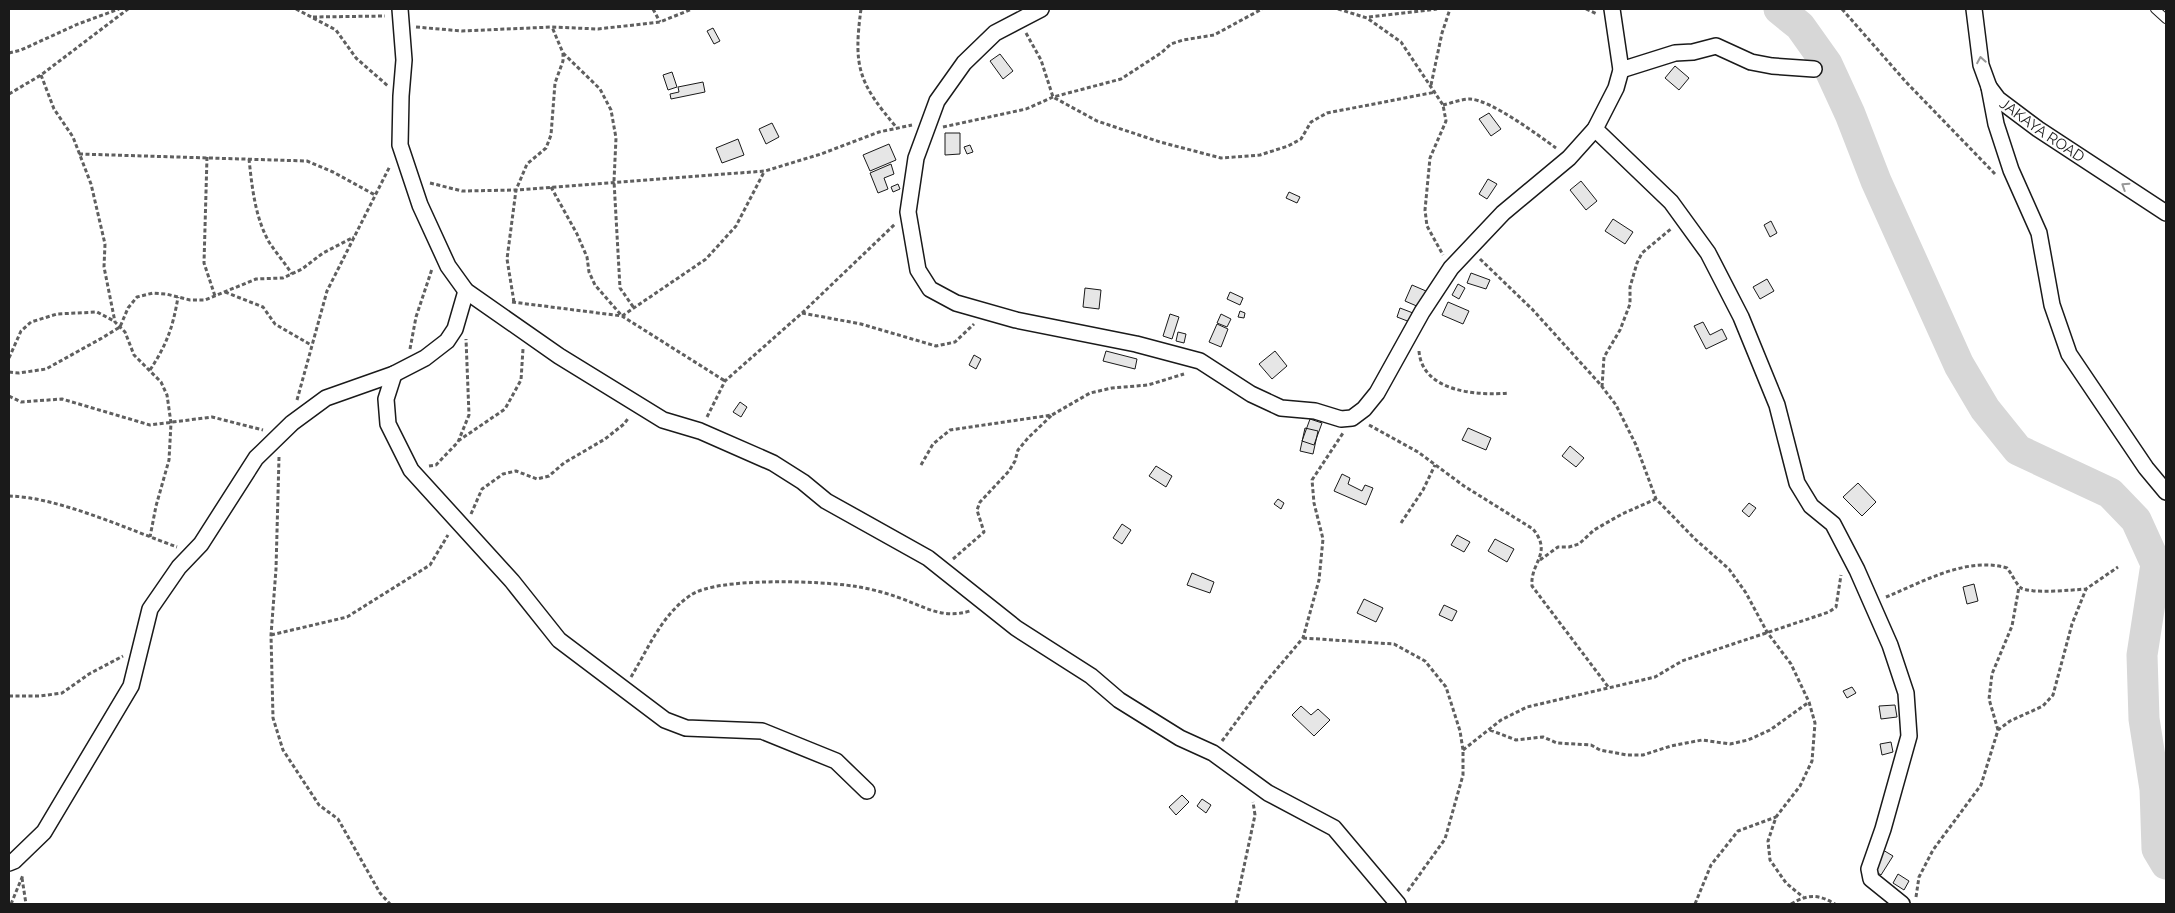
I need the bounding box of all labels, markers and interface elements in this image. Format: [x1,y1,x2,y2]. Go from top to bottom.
one-way arrow [1977,56,1987,65]
street label: JAKAYA ROAD [1996,94,2088,166]
one-way arrow [2122,183,2131,192]

